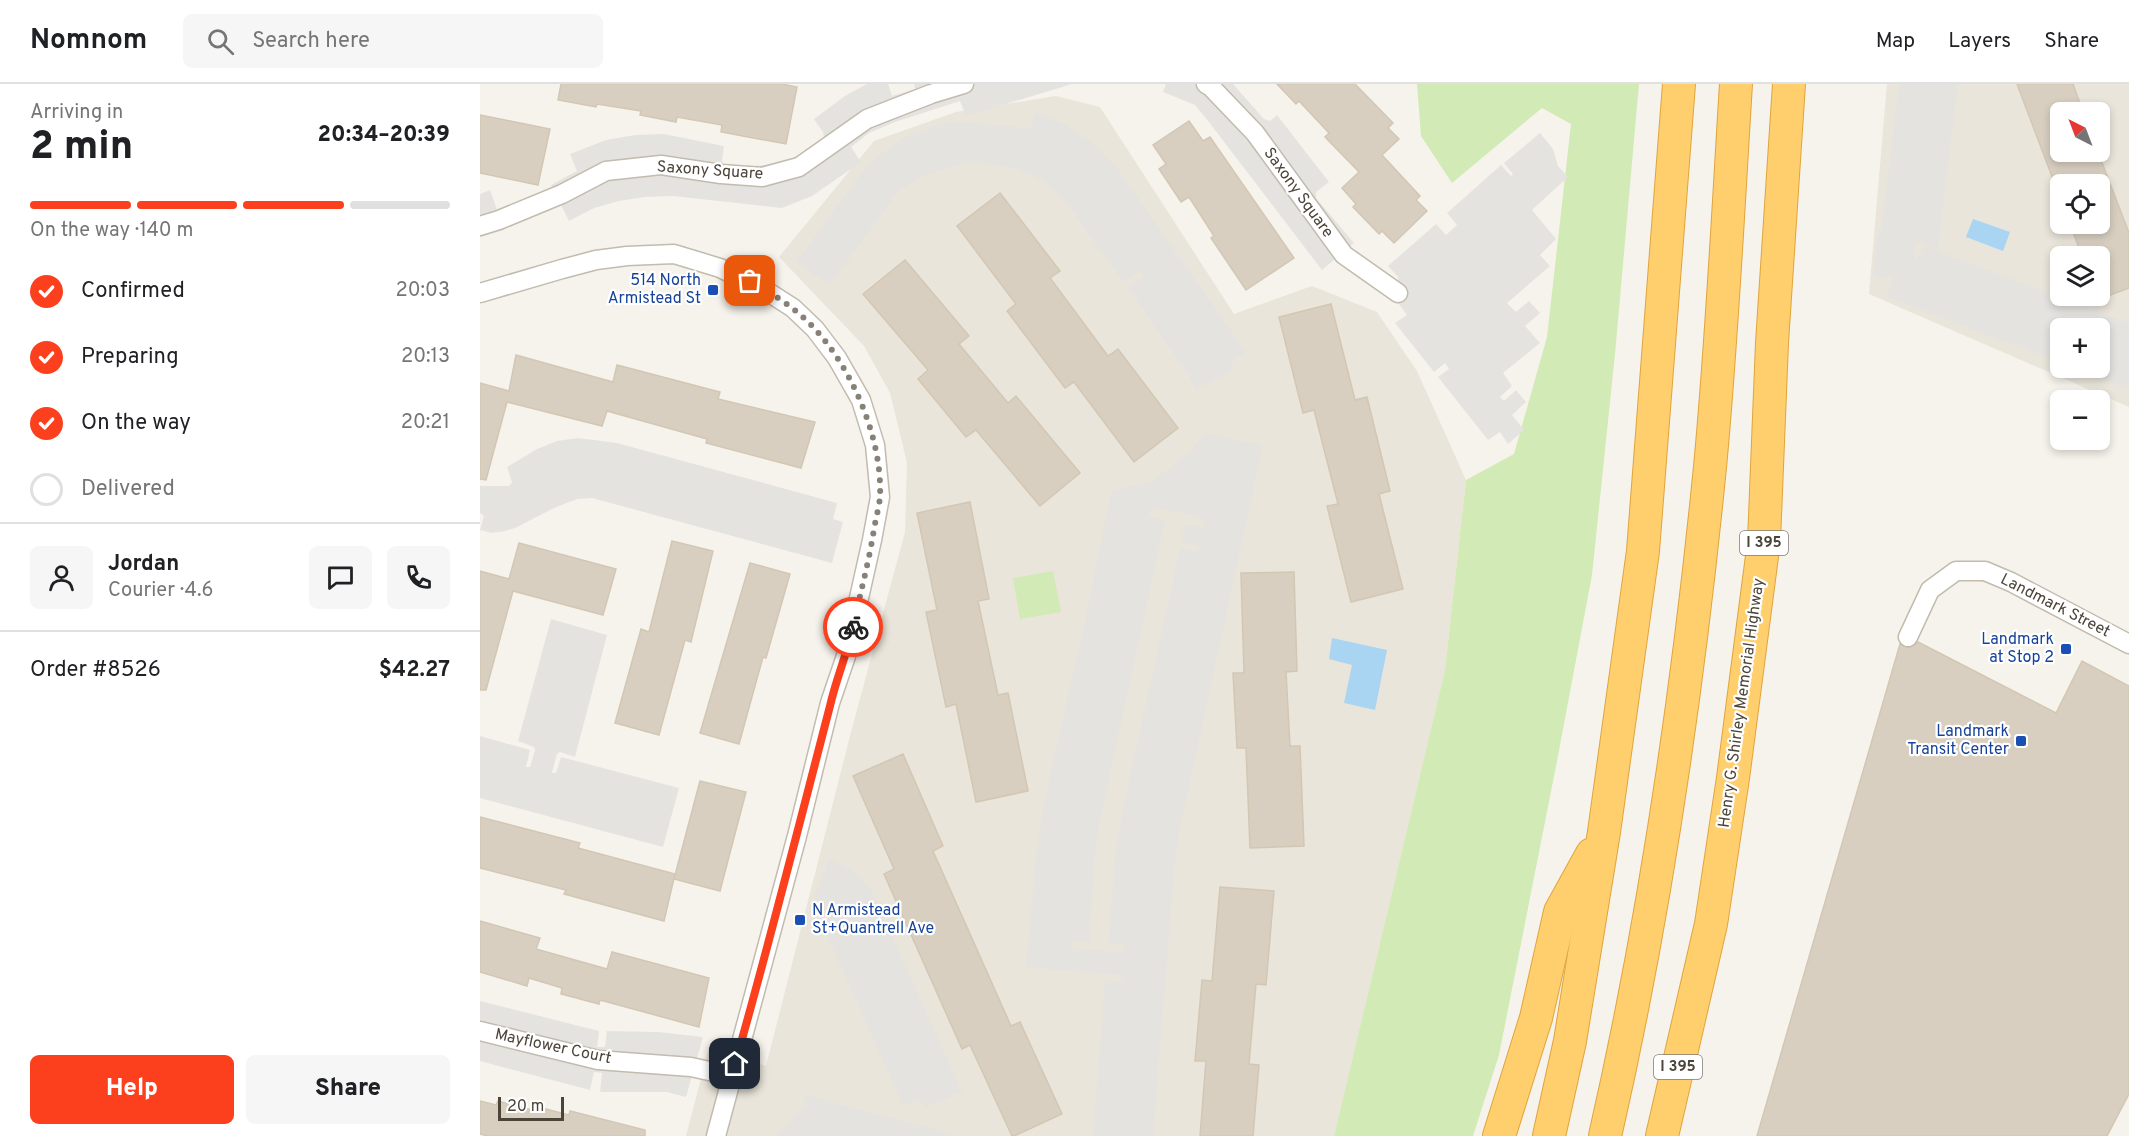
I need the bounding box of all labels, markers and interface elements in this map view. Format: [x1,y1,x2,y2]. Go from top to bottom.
search box [183,14,603,68]
text: Nomnom [30,23,147,59]
icon: search [204,25,237,58]
text: Search here [252,28,370,55]
text: Map [1876,28,1915,55]
text: Layers [1948,28,2011,55]
text: Share [2044,28,2099,55]
text: Arriving in [30,100,123,126]
north arrow [2050,102,2110,162]
map controls [2050,102,2110,450]
text: 20:34–20:39 [318,122,450,149]
text: 2 min [30,124,133,173]
street label: Saxony Square [1259,144,1337,242]
street label: Saxony Square [656,157,764,185]
button: locate [2050,174,2110,234]
text: On the way · 140 m [30,218,193,244]
button: layers [2050,246,2110,306]
pin [724,255,775,306]
icon: bag [733,264,766,297]
place label: 514 North Armistead St [608,271,701,309]
icon: check [30,275,63,308]
text: Confirmed [81,278,185,305]
text: 20:03 [396,278,450,304]
marker: 514 North Armistead St [706,283,720,297]
button: + [2050,318,2110,378]
icon: check [30,341,63,374]
text: Preparing [81,344,179,371]
text: 20:13 [401,344,450,370]
button: − [2050,390,2110,450]
icon: check [30,407,63,440]
text: On the way [81,410,191,437]
text: 20:21 [401,410,450,436]
text: Delivered [81,476,175,503]
road number: I 395 [1740,531,1788,555]
button: person [30,546,93,609]
button: chat [309,546,372,609]
button: phone [387,546,450,609]
text: Jordan [108,551,179,578]
street label: Landmark Street [1997,570,2113,642]
street label: Henry G. Shirley Memorial Highway [1715,577,1769,829]
text: Courier · 4.6 [108,578,213,604]
courier [823,597,883,657]
icon: bike [837,611,870,644]
place label: Landmark at Stop 2 [1981,630,2054,668]
marker: Landmark at Stop 2 [2059,642,2073,656]
text: Order #8526 [30,657,161,684]
text: $42.27 [379,657,450,684]
place label: Landmark Transit Center [1907,722,2009,760]
marker: Landmark Transit Center [2014,734,2028,748]
place label: N Armistead St+Quantrell Ave [812,901,934,939]
marker: N Armistead St+Quantrell Ave [793,913,807,927]
street label: Mayflower Court [493,1025,613,1069]
pin [709,1038,760,1089]
icon: home [718,1047,751,1080]
button: Help [30,1055,234,1124]
button: Share [246,1055,450,1124]
road number: I 395 [1654,1055,1702,1079]
scale bar [498,1094,564,1122]
text: 20 m [507,1097,544,1117]

